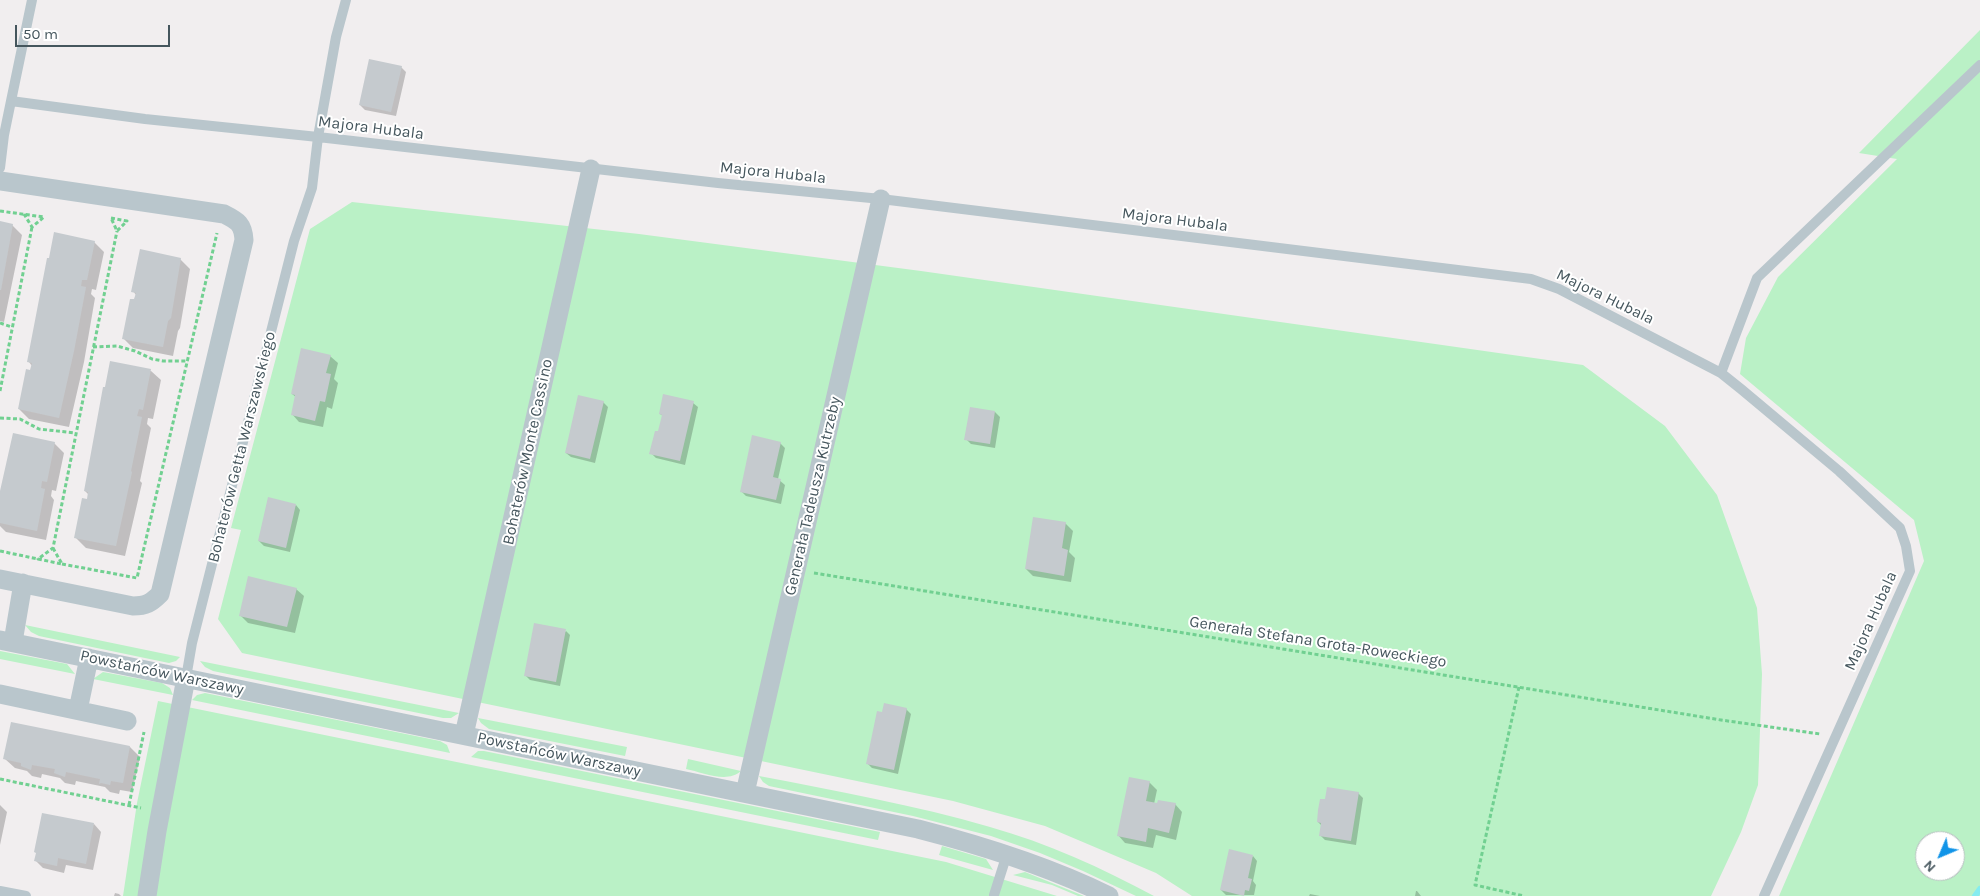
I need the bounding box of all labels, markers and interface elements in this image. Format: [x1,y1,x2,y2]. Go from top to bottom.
scale bar [18,15,172,47]
text: 50 m [23,25,58,43]
street label: Majora Hubala [317,112,425,144]
street label: Majora Hubala [719,158,827,188]
street label: Majora Hubala [1121,204,1229,236]
street label: Majora Hubala [1553,265,1657,329]
street label: Bohaterów Getta Warszawskiego [204,329,280,565]
street label: Bohaterów Monte Cassino [499,357,557,547]
street label: Generała Tadeusza Kutrzeby [781,395,845,597]
street label: Majora Hubala [1841,568,1901,674]
street label: Generała Stefana Grota-Roweckiego [1188,612,1448,672]
street label: Powstańców Warszawy [78,646,246,700]
street label: Powstańców Warszawy [475,728,643,782]
north arrow [1915,831,1965,881]
text: N [1920,857,1939,876]

